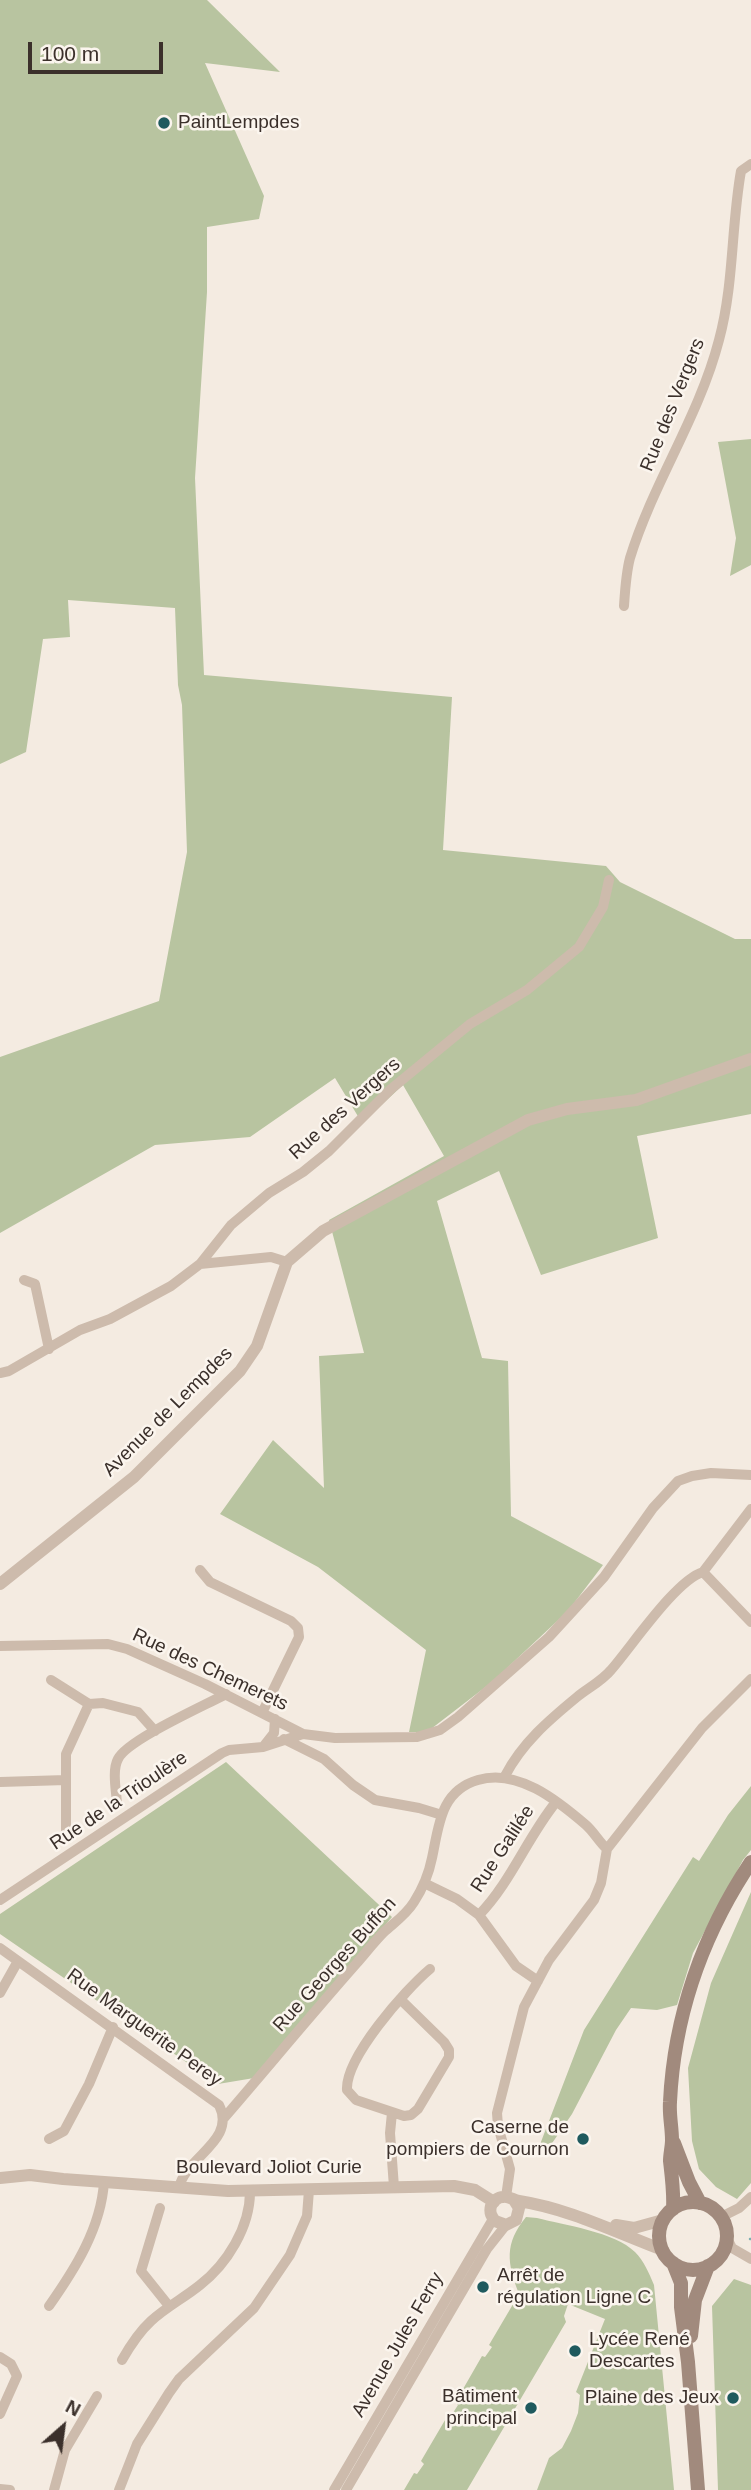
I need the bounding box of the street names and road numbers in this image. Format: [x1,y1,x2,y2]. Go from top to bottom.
street label: Rue des Vergers [636,335,710,475]
street label: Rue des Vergers [285,1053,405,1165]
street label: Avenue de Lempdes [98,1342,238,1482]
street label: Rue des Chemerets [129,1624,291,1716]
street label: Rue de la Trioulère [46,1747,192,1855]
street label: Rue Galilée [466,1801,540,1897]
street label: Rue Georges Buffon [269,1893,401,2037]
street label: Rue Marguerite Perey [62,1964,226,2092]
street label: Boulevard Joliot Curie [176,2157,362,2179]
street label: Avenue Jules Ferry [347,2269,449,2421]

